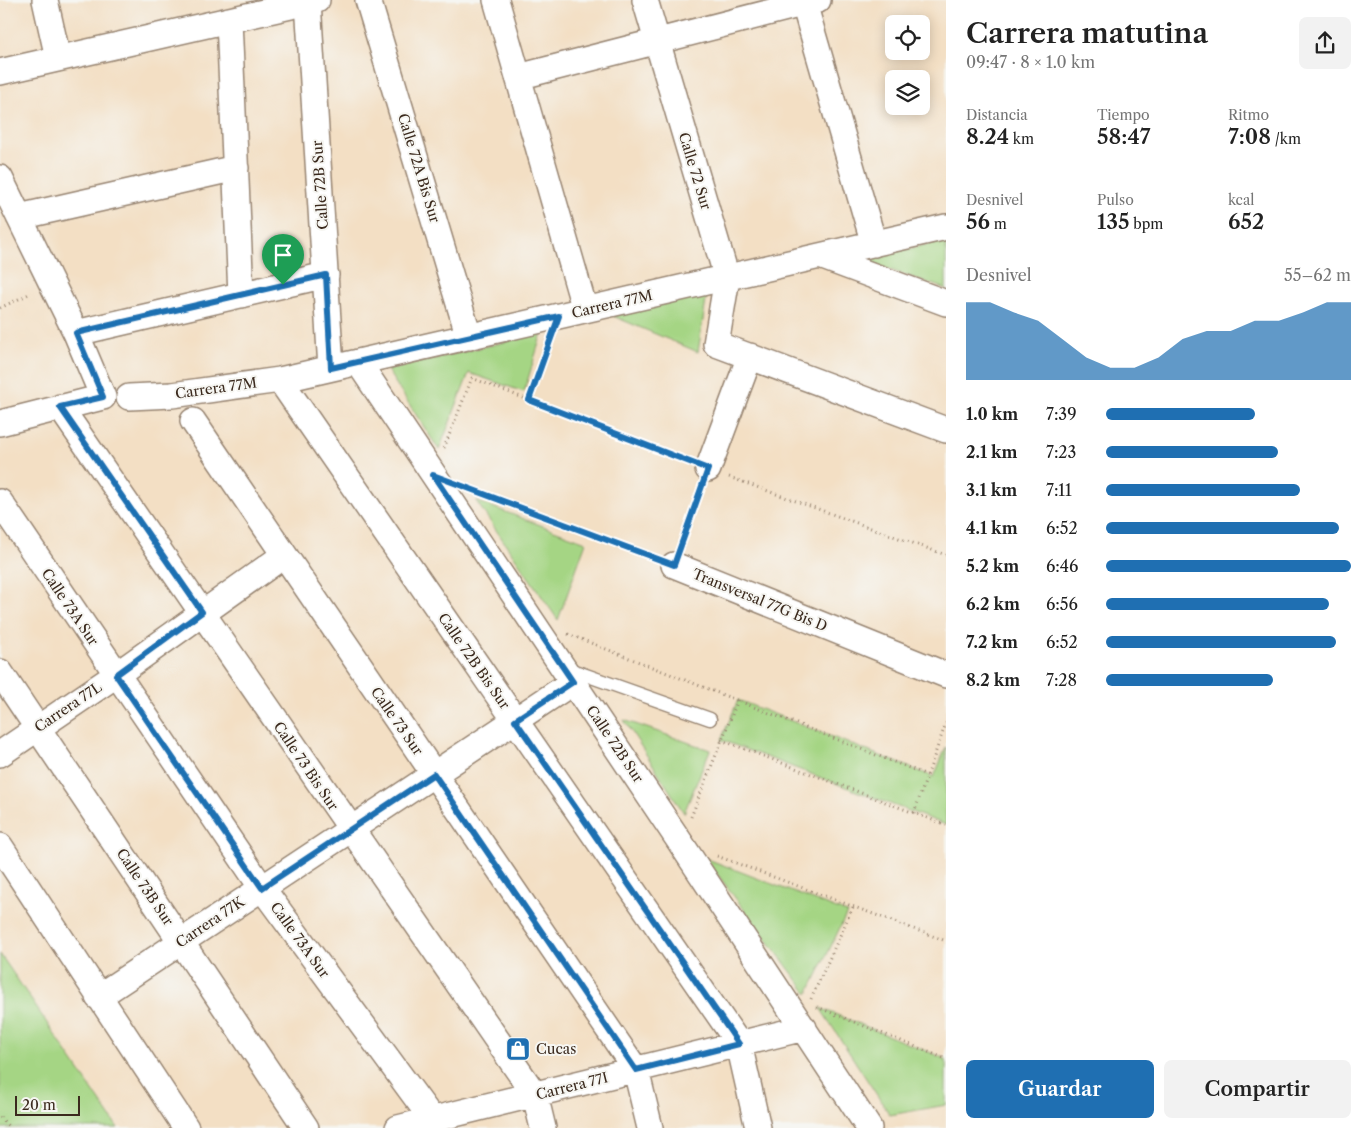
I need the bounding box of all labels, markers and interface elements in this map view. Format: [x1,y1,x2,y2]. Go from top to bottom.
map controls [885,15,930,115]
button: locate [885,15,930,60]
text: Carrera matutina [966,16,1208,50]
button: share [1299,17,1351,69]
text: 09:47 · 8 × 1.0 km [966,52,1095,72]
button: layers [885,70,930,115]
text: Distancia [966,106,1028,124]
text: Tiempo [1097,106,1150,124]
text: Ritmo [1228,106,1269,124]
street label: Calle 72A Bis Sur [394,111,444,225]
text: 8.24 [966,124,1009,149]
text: 58:47 [1097,124,1151,149]
text: 7:08 [1228,124,1271,149]
street label: Calle 72 Sur [675,130,715,212]
text: km [1009,130,1034,148]
text: /km [1271,130,1301,148]
street label: Calle 72B Sur [308,140,332,230]
text: Desnivel [966,191,1023,209]
text: Pulso [1097,191,1134,209]
text: kcal [1228,191,1254,209]
text: 56 [966,209,990,234]
text: 135 [1097,209,1130,234]
text: 652 [1228,209,1264,234]
text: m [990,215,1007,233]
text: bpm [1130,215,1163,233]
pin [262,234,304,285]
icon: arrive [269,241,297,269]
text: Desnivel [966,265,1032,285]
text: 55–62 m [1284,265,1351,285]
street label: Carrera 77M [570,286,654,322]
street label: Carrera 77M [174,373,258,403]
text: 1.0 km [966,404,1018,424]
text: 7:39 [1046,404,1077,424]
text: 2.1 km [966,442,1018,462]
text: 7:23 [1046,442,1076,462]
text: 3.1 km [966,480,1017,500]
text: 7:11 [1046,480,1072,500]
text: 4.1 km [966,518,1018,538]
text: 6:52 [1046,518,1078,538]
text: 5.2 km [966,556,1019,576]
text: 6:46 [1046,556,1078,576]
street label: Calle 73A Sur [38,565,102,649]
street label: Transversal 77G Bis D [690,565,830,635]
text: 6.2 km [966,594,1020,614]
text: 6:56 [1046,594,1078,614]
street label: Calle 72B Bis Sur [434,609,514,713]
text: 7.2 km [966,632,1018,652]
text: 6:52 [1046,632,1078,652]
text: 8.2 km [966,670,1020,690]
text: 7:28 [1046,670,1077,690]
street label: Carrera 77L [31,678,105,736]
street label: Calle 73 Sur [367,683,427,759]
street label: Calle 72B Sur [583,702,648,786]
street label: Calle 73 Bis Sur [270,718,342,814]
street label: Calle 73B Sur [113,845,177,929]
street label: Carrera 77K [172,892,249,952]
street label: Calle 73A Sur [267,899,334,981]
shop icon: Cucas [505,1036,531,1062]
place label: Cucas [536,1040,576,1058]
button: Guardar [966,1060,1154,1118]
button: Compartir [1164,1060,1351,1118]
street label: Carrera 77I [534,1068,610,1104]
scale bar [15,1093,80,1116]
text: 20 m [22,1096,56,1114]

